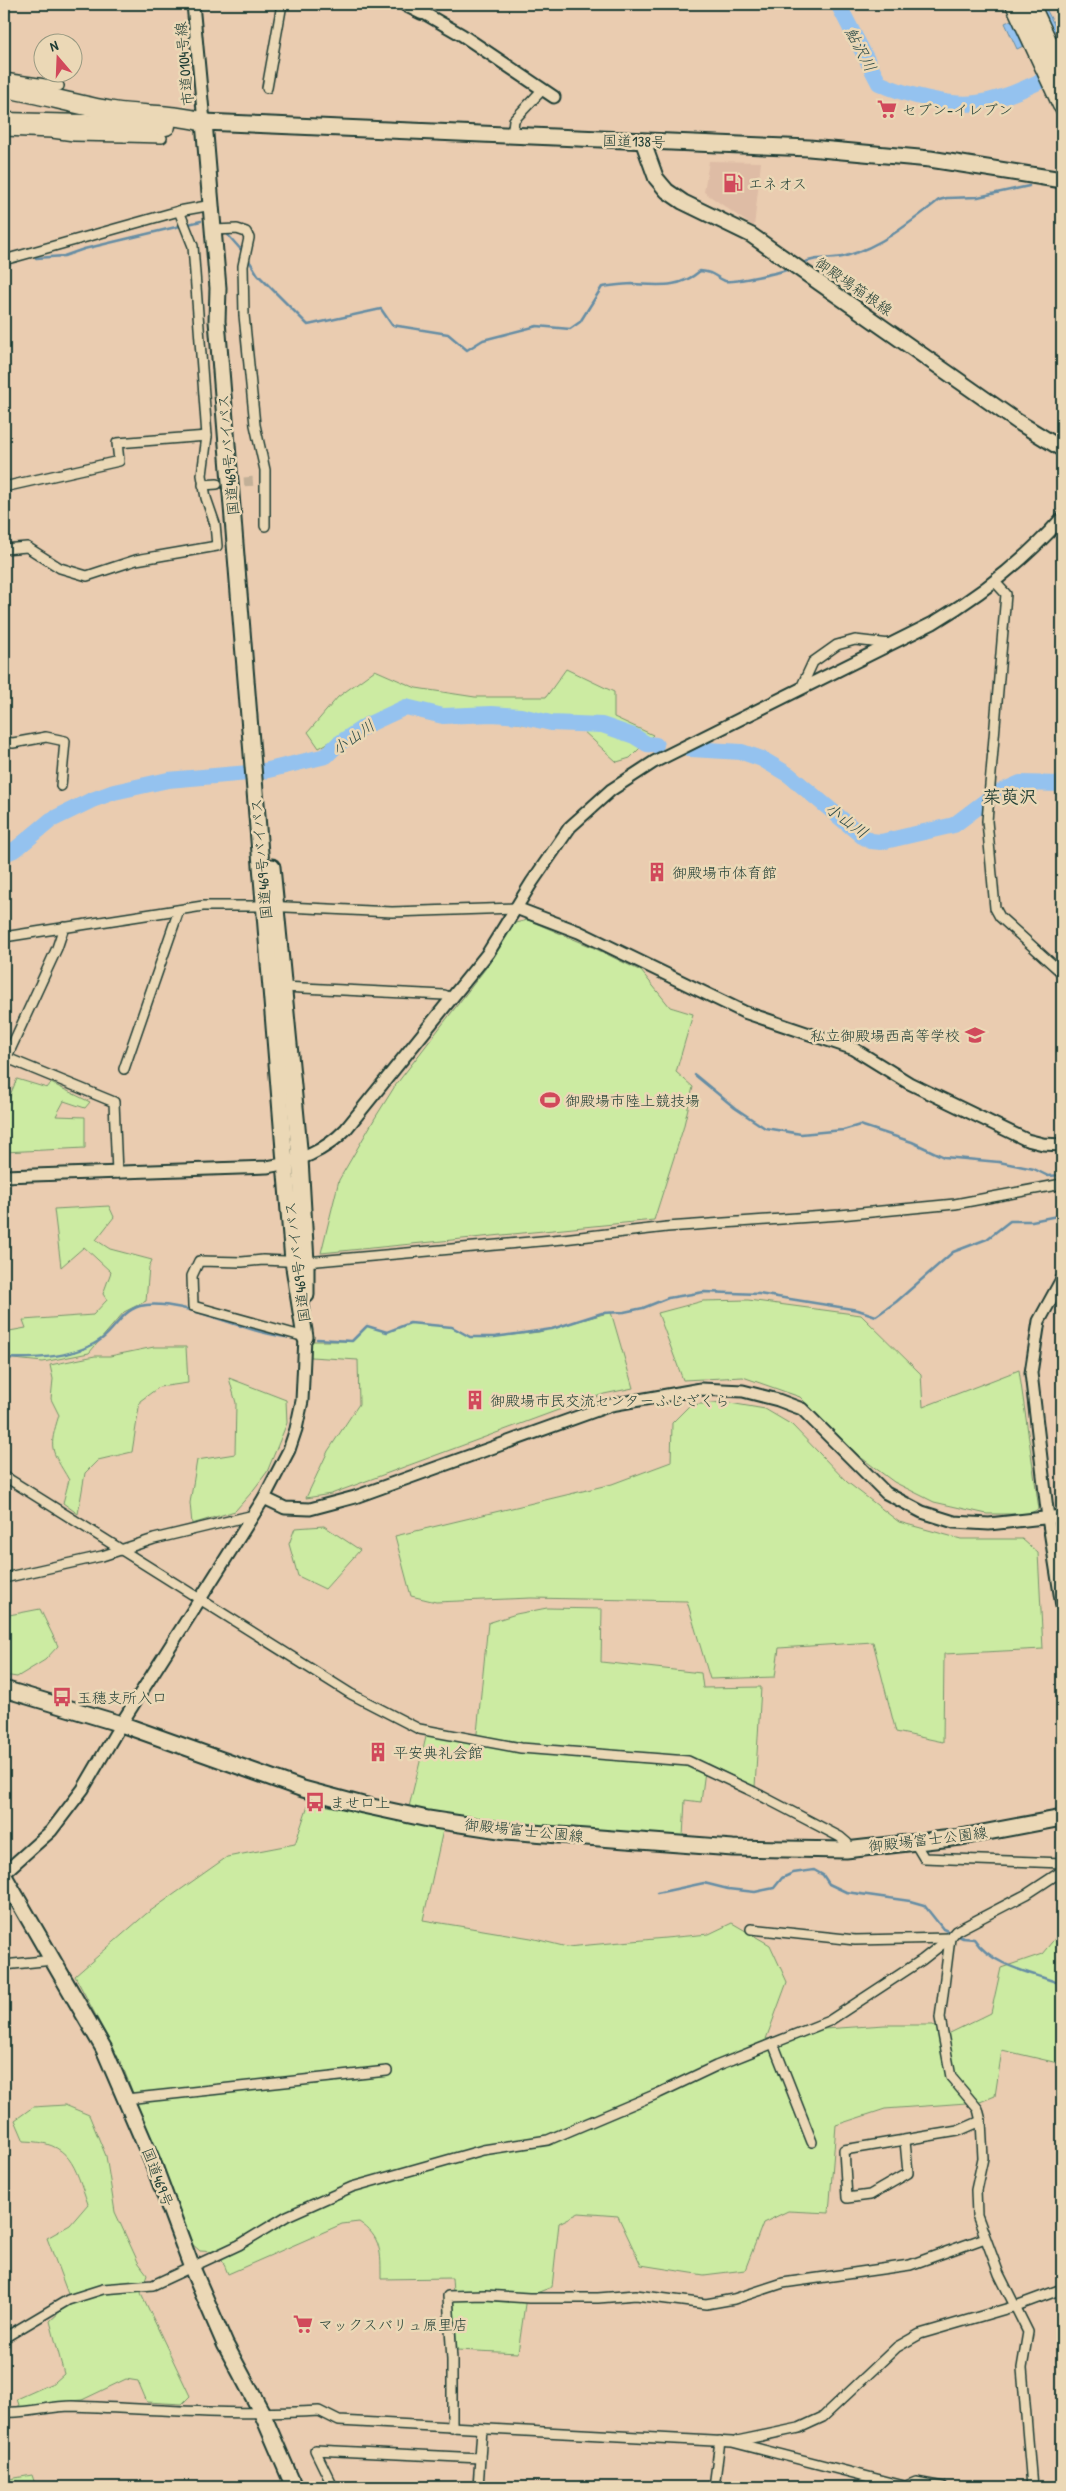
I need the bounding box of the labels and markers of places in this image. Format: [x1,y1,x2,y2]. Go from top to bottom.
supermarket icon: セブン-イレブン [876,98,898,120]
place label: セブン-イレブン [902,99,1013,120]
fuel station icon: エネオス [722,172,744,194]
place label: エネオス [748,173,807,194]
building icon: 御殿場市体育館 [646,861,668,883]
place label: 御殿場市体育館 [672,862,777,883]
school or university icon: 私立御殿場西高等学校 [964,1024,986,1046]
place label: 私立御殿場西高等学校 [810,1025,960,1046]
sports icon: 御殿場市陸上競技場 [539,1089,561,1111]
place label: 御殿場市陸上競技場 [565,1090,700,1111]
building icon: 御殿場市民交流センターふじざくら [464,1389,486,1411]
place label: 御殿場市民交流センターふじざくら [490,1390,730,1411]
bus stop icon: 玉穂支所入口 [51,1686,73,1708]
place label: 玉穂支所入口 [77,1687,167,1708]
building icon: 平安典礼会館 [367,1741,389,1763]
place label: 平安典礼会館 [393,1742,483,1763]
bus stop icon: ませ口上 [304,1791,326,1813]
place label: ませ口上 [330,1792,390,1813]
supermarket icon: マックスバリュ原里店 [292,2313,314,2335]
place label: マックスバリュ原里店 [318,2314,468,2335]

